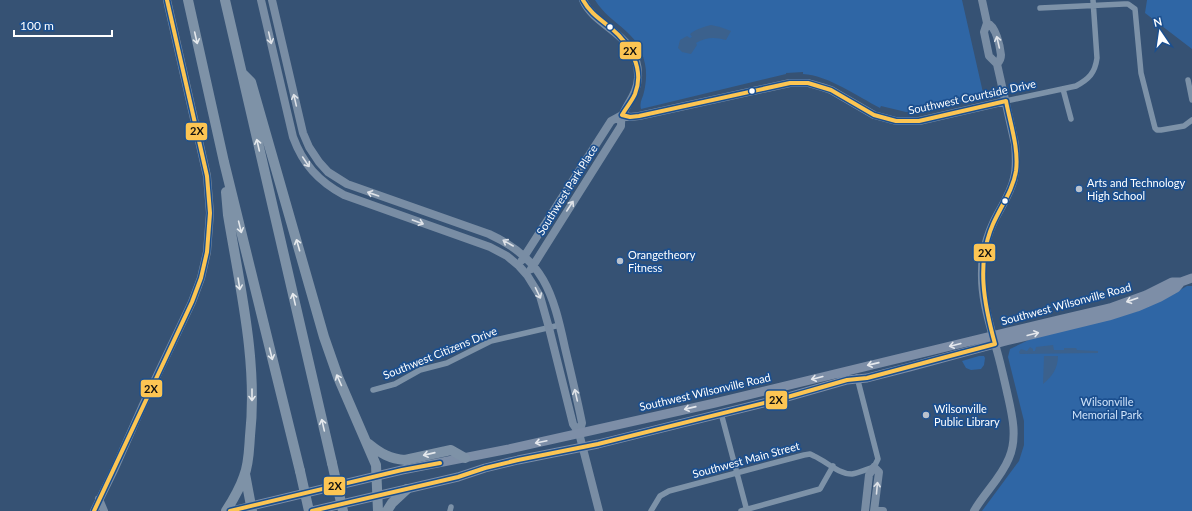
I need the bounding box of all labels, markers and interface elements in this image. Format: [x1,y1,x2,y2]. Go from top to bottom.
scale bar [14,12,112,38]
north arrow [1140,12,1180,52]
text: N [1152,14,1163,29]
text: 100 m [20,18,54,33]
unlabelled marker [605,22,615,32]
one-way arrow [193,31,201,44]
one-way arrow [267,31,274,44]
one-way arrow [993,36,1001,49]
line badge: 2X [619,41,642,60]
text: 2X [623,44,637,57]
street label: Southwest Courtside Drive [907,77,1037,116]
unlabelled marker [747,86,757,96]
one-way arrow [291,94,299,107]
line badge: 2X [185,122,208,141]
text: 2X [190,124,204,137]
one-way arrow [254,138,262,151]
street label: Southwest Park Place [533,142,600,237]
one-way arrow [302,156,310,167]
place label: Arts and Technology High School [1087,176,1185,202]
marker: Arts and Technology High School [1074,184,1084,194]
one-way arrow [366,190,379,197]
unlabelled marker [1000,196,1010,206]
one-way arrow [566,201,574,212]
one-way arrow [412,218,424,226]
one-way arrow [237,221,244,234]
one-way arrow [294,239,301,252]
one-way arrow [502,239,514,247]
line badge: 2X [973,243,996,262]
text: 2X [978,246,992,259]
place label: Orangetheory Fitness [628,248,696,274]
marker: Orangetheory Fitness [615,256,625,266]
one-way arrow [236,277,244,290]
street label: Southwest Wilsonville Road [999,280,1132,327]
one-way arrow [535,287,542,299]
one-way arrow [290,292,298,305]
one-way arrow [1126,297,1138,305]
street label: Southwest Citizens Drive [381,324,499,381]
one-way arrow [1026,330,1039,338]
one-way arrow [949,341,962,349]
one-way arrow [268,347,275,360]
one-way arrow [867,361,880,369]
street label: Southwest Wilsonville Road [638,370,772,413]
one-way arrow [335,374,343,386]
one-way arrow [811,375,824,382]
line badge: 2X [140,379,163,398]
text: 2X [144,382,158,395]
one-way arrow [248,388,256,401]
one-way arrow [572,389,579,402]
line badge: 2X [765,390,788,410]
text: 2X [769,393,783,406]
park label: Wilsonville Memorial Park [1072,395,1142,421]
place label: Wilsonville Public Library [934,402,1000,428]
one-way arrow [684,405,697,413]
marker: Wilsonville Public Library [921,410,931,420]
one-way arrow [319,419,327,432]
one-way arrow [535,438,548,446]
street label: Southwest Main Street [691,439,801,480]
one-way arrow [423,451,436,459]
line badge: 2X [323,476,346,496]
text: 2X [328,479,342,492]
one-way arrow [874,482,881,495]

